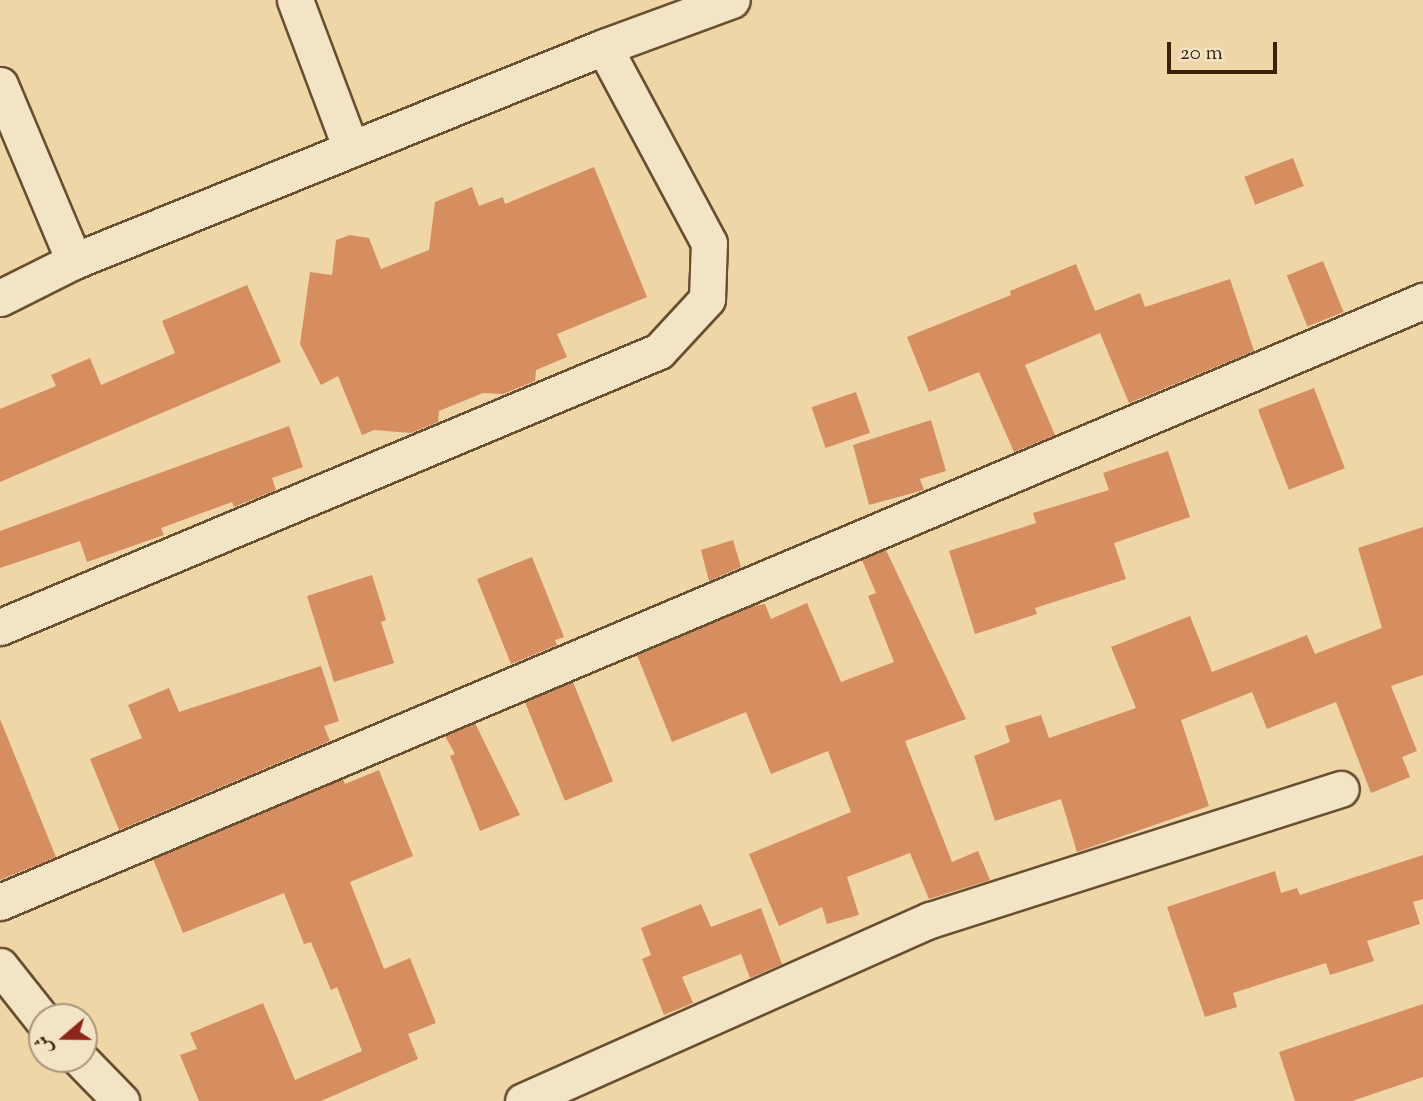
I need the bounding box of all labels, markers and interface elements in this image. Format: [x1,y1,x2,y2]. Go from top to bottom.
scale bar [1171,28,1281,72]
text: 20 m [1180,39,1223,69]
north arrow [28,1003,98,1073]
text: ش [29,1031,61,1058]

